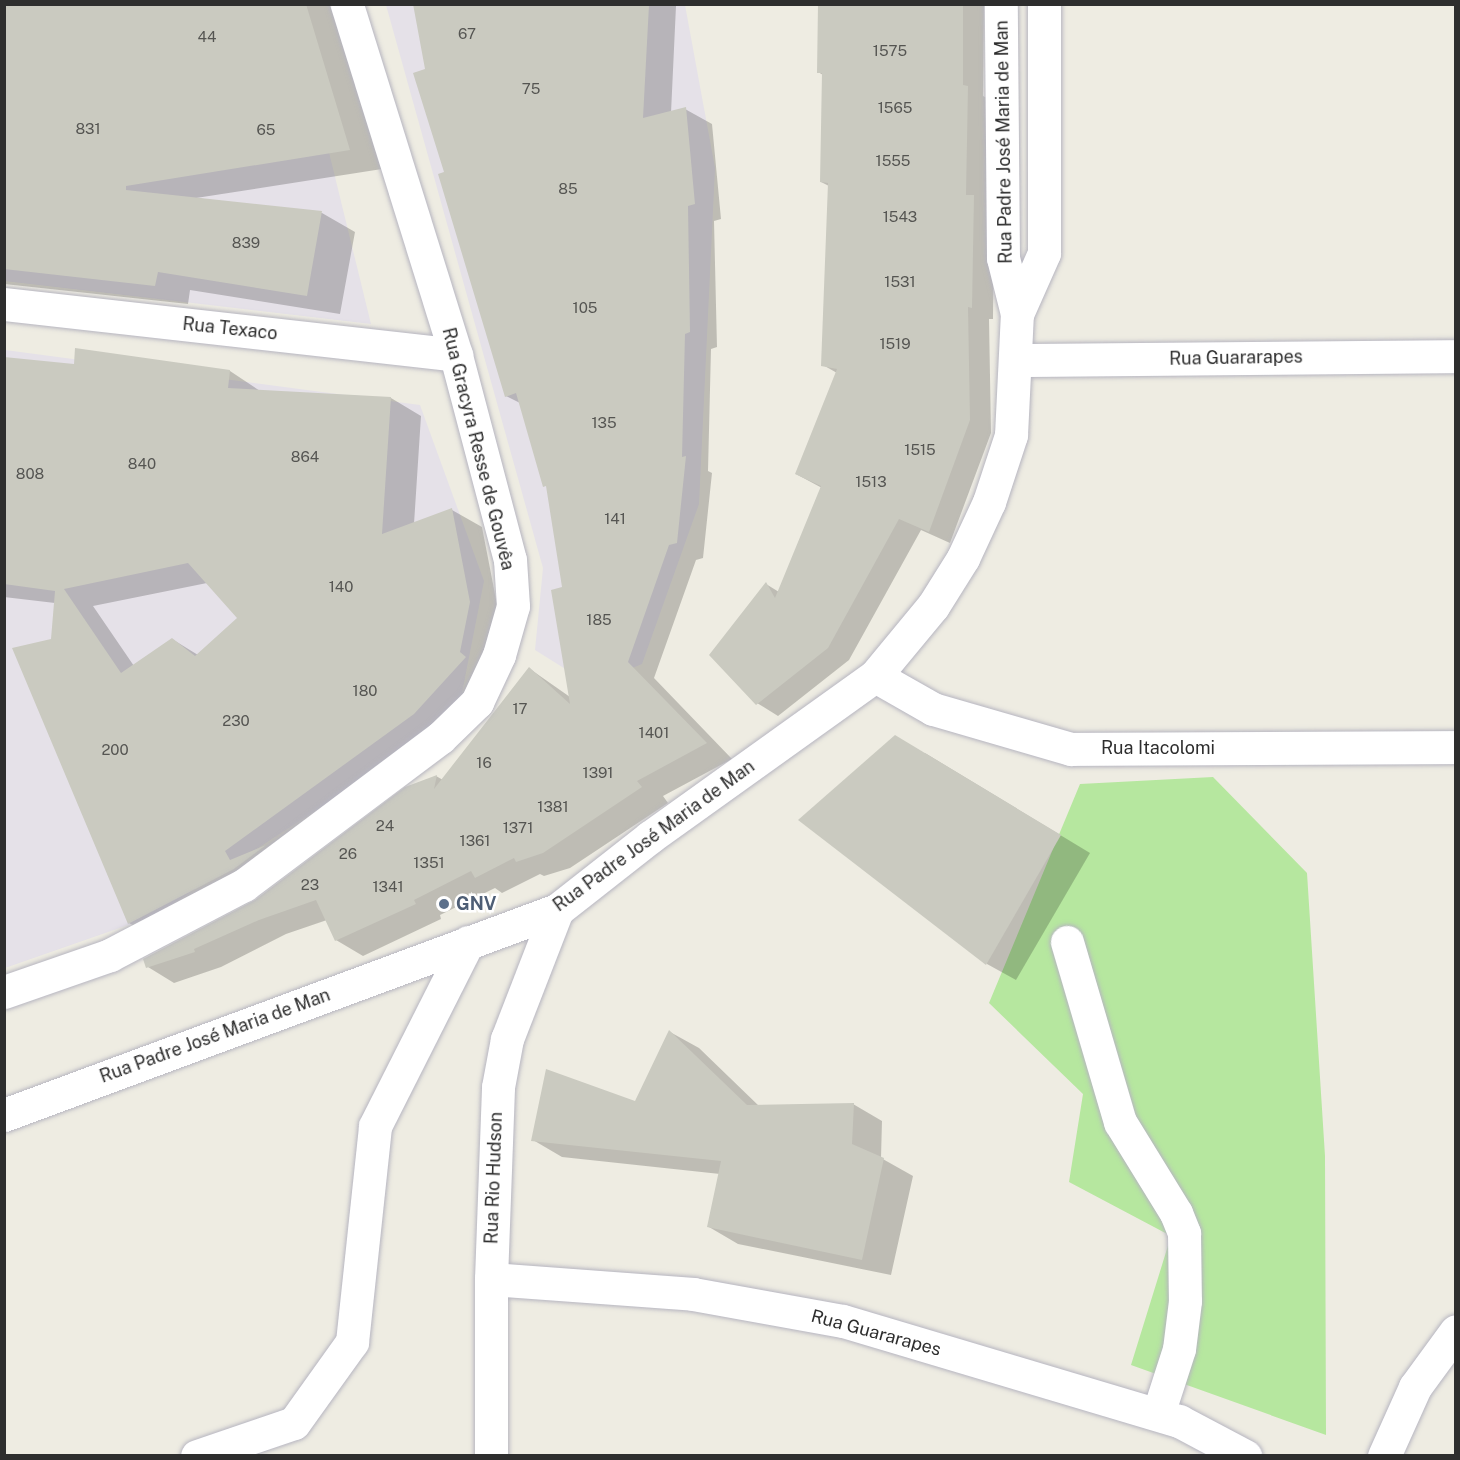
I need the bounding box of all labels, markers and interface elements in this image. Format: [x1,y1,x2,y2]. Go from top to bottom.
street label: Rua Padre José Maria de Man [991,20,1017,264]
house number: 67 [458,25,476,43]
house number: 44 [198,28,216,46]
house number: 1575 [873,42,907,60]
house number: 75 [522,80,540,98]
house number: 1565 [878,99,912,117]
house number: 831 [75,120,101,138]
house number: 65 [257,121,275,139]
house number: 1555 [876,152,910,170]
house number: 85 [558,180,578,198]
house number: 1543 [883,208,917,226]
house number: 839 [232,234,260,252]
house number: 1531 [884,273,916,291]
house number: 105 [573,299,597,317]
street label: Rua Texaco [181,313,279,345]
street label: Rua Gracyra Resse de Gouvêa [437,325,519,573]
house number: 1519 [879,335,911,353]
street label: Rua Guararapes [1169,346,1303,370]
house number: 135 [591,414,617,432]
house number: 1515 [904,441,936,459]
house number: 864 [291,448,319,466]
house number: 840 [128,455,156,473]
house number: 808 [16,465,44,483]
house number: 1513 [855,473,887,491]
house number: 141 [604,510,626,528]
house number: 140 [329,578,353,596]
house number: 185 [586,611,612,629]
house number: 180 [353,682,377,700]
house number: 17 [512,700,528,718]
house number: 230 [222,712,250,730]
house number: 1401 [639,724,669,742]
street label: Rua Itacolomi [1101,737,1215,759]
house number: 200 [101,741,129,759]
house number: 16 [476,754,492,772]
street label: Rua Padre José Maria de Man [549,755,759,917]
house number: 1391 [583,764,613,782]
house number: 1381 [537,798,569,816]
house number: 24 [376,817,394,835]
house number: 1371 [503,819,533,837]
house number: 1361 [460,832,490,850]
house number: 26 [339,845,357,863]
house number: 1351 [413,854,445,872]
house number: 23 [301,876,319,894]
house number: 1341 [372,878,404,896]
place label: GNV [456,893,496,915]
marker: GNV [437,897,451,911]
street label: Rua Padre José Maria de Man [97,984,333,1088]
street label: Rua Rio Hudson [481,1111,507,1245]
street label: Rua Guararapes [809,1305,943,1361]

